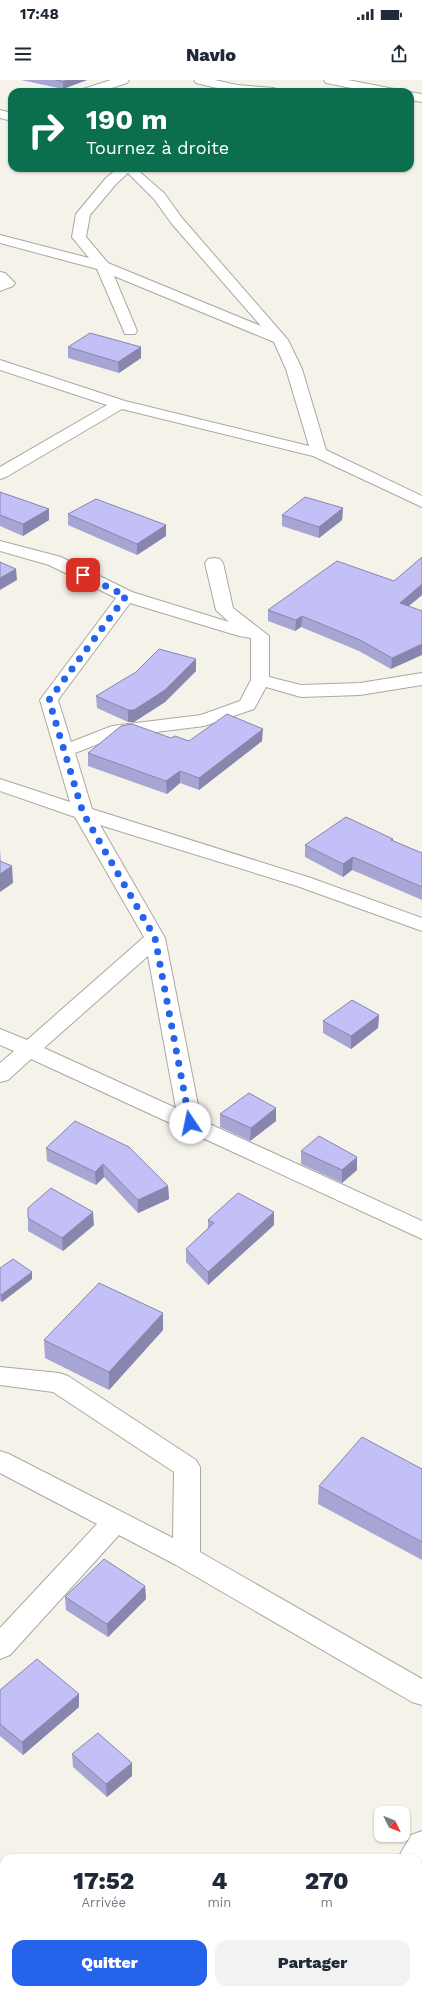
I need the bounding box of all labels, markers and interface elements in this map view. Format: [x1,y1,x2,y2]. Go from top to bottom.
text: 17:48 [20,5,59,23]
icon: menu [12,43,34,65]
icon: share [388,43,410,65]
text: Navio [186,44,236,65]
text: 190 m [86,103,168,136]
icon: right [20,104,72,156]
text: Tournez à droite [86,137,229,158]
pin [66,558,100,592]
icon: arrive [72,564,94,586]
position arrow [169,1102,211,1144]
north arrow [374,1806,410,1842]
map controls [374,1806,410,1842]
text: 17:52 [73,1867,134,1895]
text: 4 [212,1867,227,1895]
text: 270 [305,1867,349,1895]
text: Arrivée [82,1895,126,1910]
text: min [207,1895,231,1910]
text: m [320,1895,333,1910]
button: Quitter [12,1940,207,1986]
button: Partager [215,1940,410,1986]

